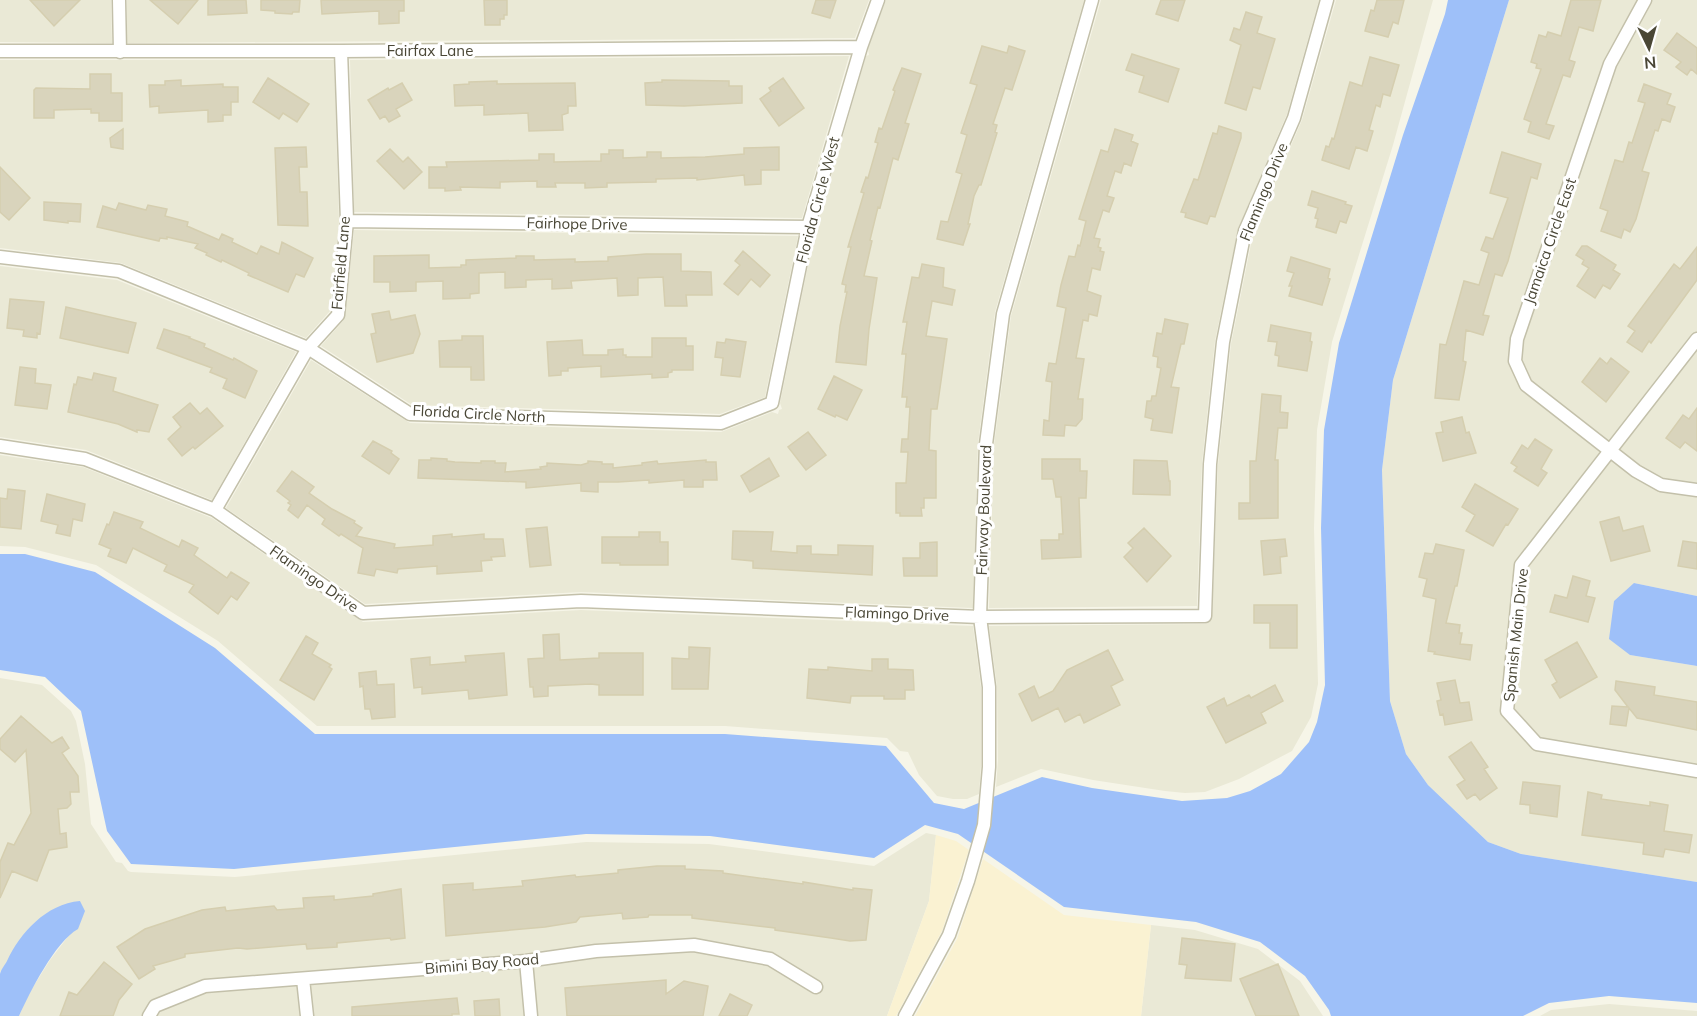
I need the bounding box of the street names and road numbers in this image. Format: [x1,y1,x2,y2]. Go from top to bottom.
street label: Fairfax Lane [387,41,473,60]
street label: Florida Circle West [791,134,844,265]
street label: Flamingo Drive [1235,140,1292,244]
street label: Jamaica Circle East [1519,175,1580,307]
street label: Fairhope Drive [526,213,628,234]
street label: Fairfield Lane [327,215,354,311]
street label: Florida Circle North [412,401,546,426]
street label: Fairway Boulevard [972,444,995,576]
street label: Flamingo Drive [266,541,362,616]
street label: Spanish Main Drive [1499,567,1532,703]
street label: Flamingo Drive [845,602,949,625]
street label: Bimini Bay Road [424,949,540,978]

